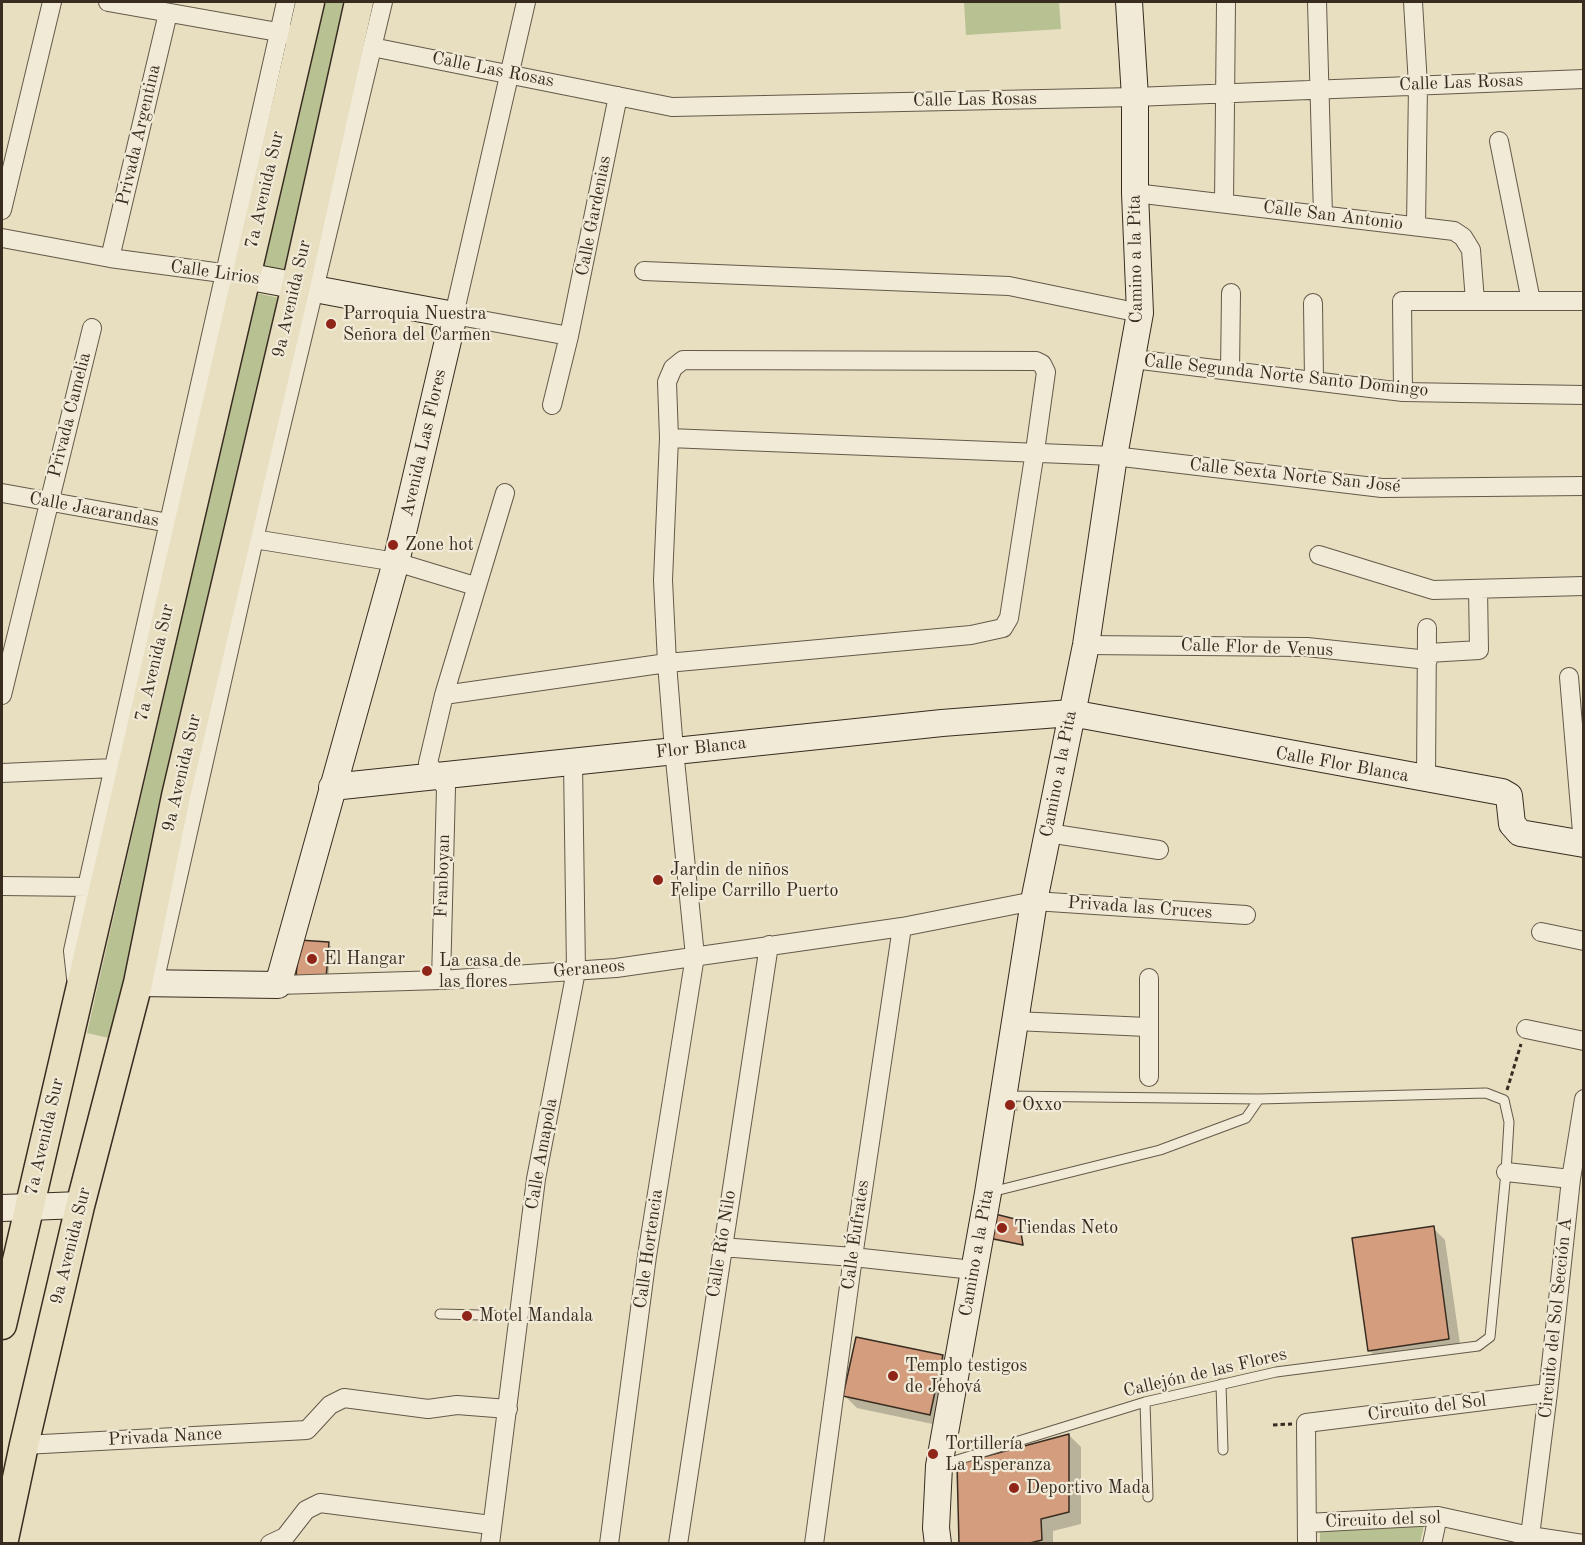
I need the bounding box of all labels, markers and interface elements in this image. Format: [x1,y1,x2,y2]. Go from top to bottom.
street label: Calle Las Rosas [430,48,556,92]
street label: Privada Argentina [112,62,166,208]
street label: Calle Las Rosas [1399,70,1523,96]
street label: Calle Las Rosas [913,88,1037,112]
street label: 7a Avenida Sur [241,129,289,251]
street label: Calle Gardenias [572,154,616,278]
street label: Camino a la Pita [1124,194,1148,324]
street label: Calle San Antonio [1262,197,1404,235]
street label: 9a Avenida Sur [268,238,316,360]
street label: Calle Lirios [169,256,261,290]
place label: Parroquia Nuestra Señora del Carmen [343,303,491,346]
marker: Parroquia Nuestra Señora del Carmen [324,317,338,331]
street label: Privada Camelia [44,350,96,480]
street label: Calle Segunda Norte Santo Domingo [1143,350,1429,402]
street label: Avenida Las Flores [397,367,451,519]
street label: Calle Sexta Norte San José [1188,454,1402,498]
street label: Calle Jacarandas [27,488,161,532]
place label: Zone hot [405,534,474,556]
marker: Zone hot [386,538,400,552]
street label: 7a Avenida Sur [131,602,179,724]
street label: Calle Flor de Venus [1180,635,1334,661]
street label: Camino a la Pita [1036,709,1082,839]
street label: 9a Avenida Sur [158,712,206,834]
street label: Flor Blanca [655,733,747,763]
street label: Calle Flor Blanca [1274,743,1410,787]
street label: Franboyan [431,834,455,918]
place label: Jardin de niños Felipe Carrillo Puerto [670,859,839,902]
marker: Jardin de niños Felipe Carrillo Puerto [651,873,665,887]
street label: Privada las Cruces [1067,892,1213,924]
place label: El Hangar [324,948,405,970]
place label: La casa de las flores [439,950,521,992]
marker: El Hangar [305,952,319,966]
street label: Geraneos [552,955,626,983]
marker: La casa de las flores [420,964,434,978]
street label: 7a Avenida Sur [21,1076,69,1198]
place label: Oxxo [1022,1094,1062,1116]
street label: Calle Amapola [522,1097,562,1211]
marker: Oxxo [1003,1098,1017,1112]
street label: Calle Éufrates [838,1179,874,1291]
street label: 9a Avenida Sur [46,1185,96,1307]
street label: Calle Hortencia [630,1188,668,1310]
street label: Camino a la Pita [955,1188,999,1318]
street label: Calle Río Nilo [703,1189,741,1299]
street label: Circuito del Sol Sección A [1535,1216,1577,1420]
place label: Tiendas Neto [1014,1217,1118,1239]
marker: Tiendas Neto [995,1221,1009,1235]
place label: Motel Mandala [479,1305,593,1327]
marker: Motel Mandala [460,1309,474,1323]
street label: Callejón de las Flores [1121,1344,1289,1402]
place label: Templo testigos de Jehová [905,1355,1027,1398]
marker: Templo testigos de Jehová [886,1369,900,1383]
street label: Circuito del Sol [1366,1390,1488,1426]
street label: Privada Nance [107,1423,223,1451]
place label: Tortillería La Esperanza [945,1433,1052,1476]
marker: Tortillería La Esperanza [926,1447,940,1461]
place label: Deportivo Mada [1026,1477,1150,1499]
marker: Deportivo Mada [1007,1481,1021,1495]
street label: Circuito del sol [1325,1507,1441,1533]

